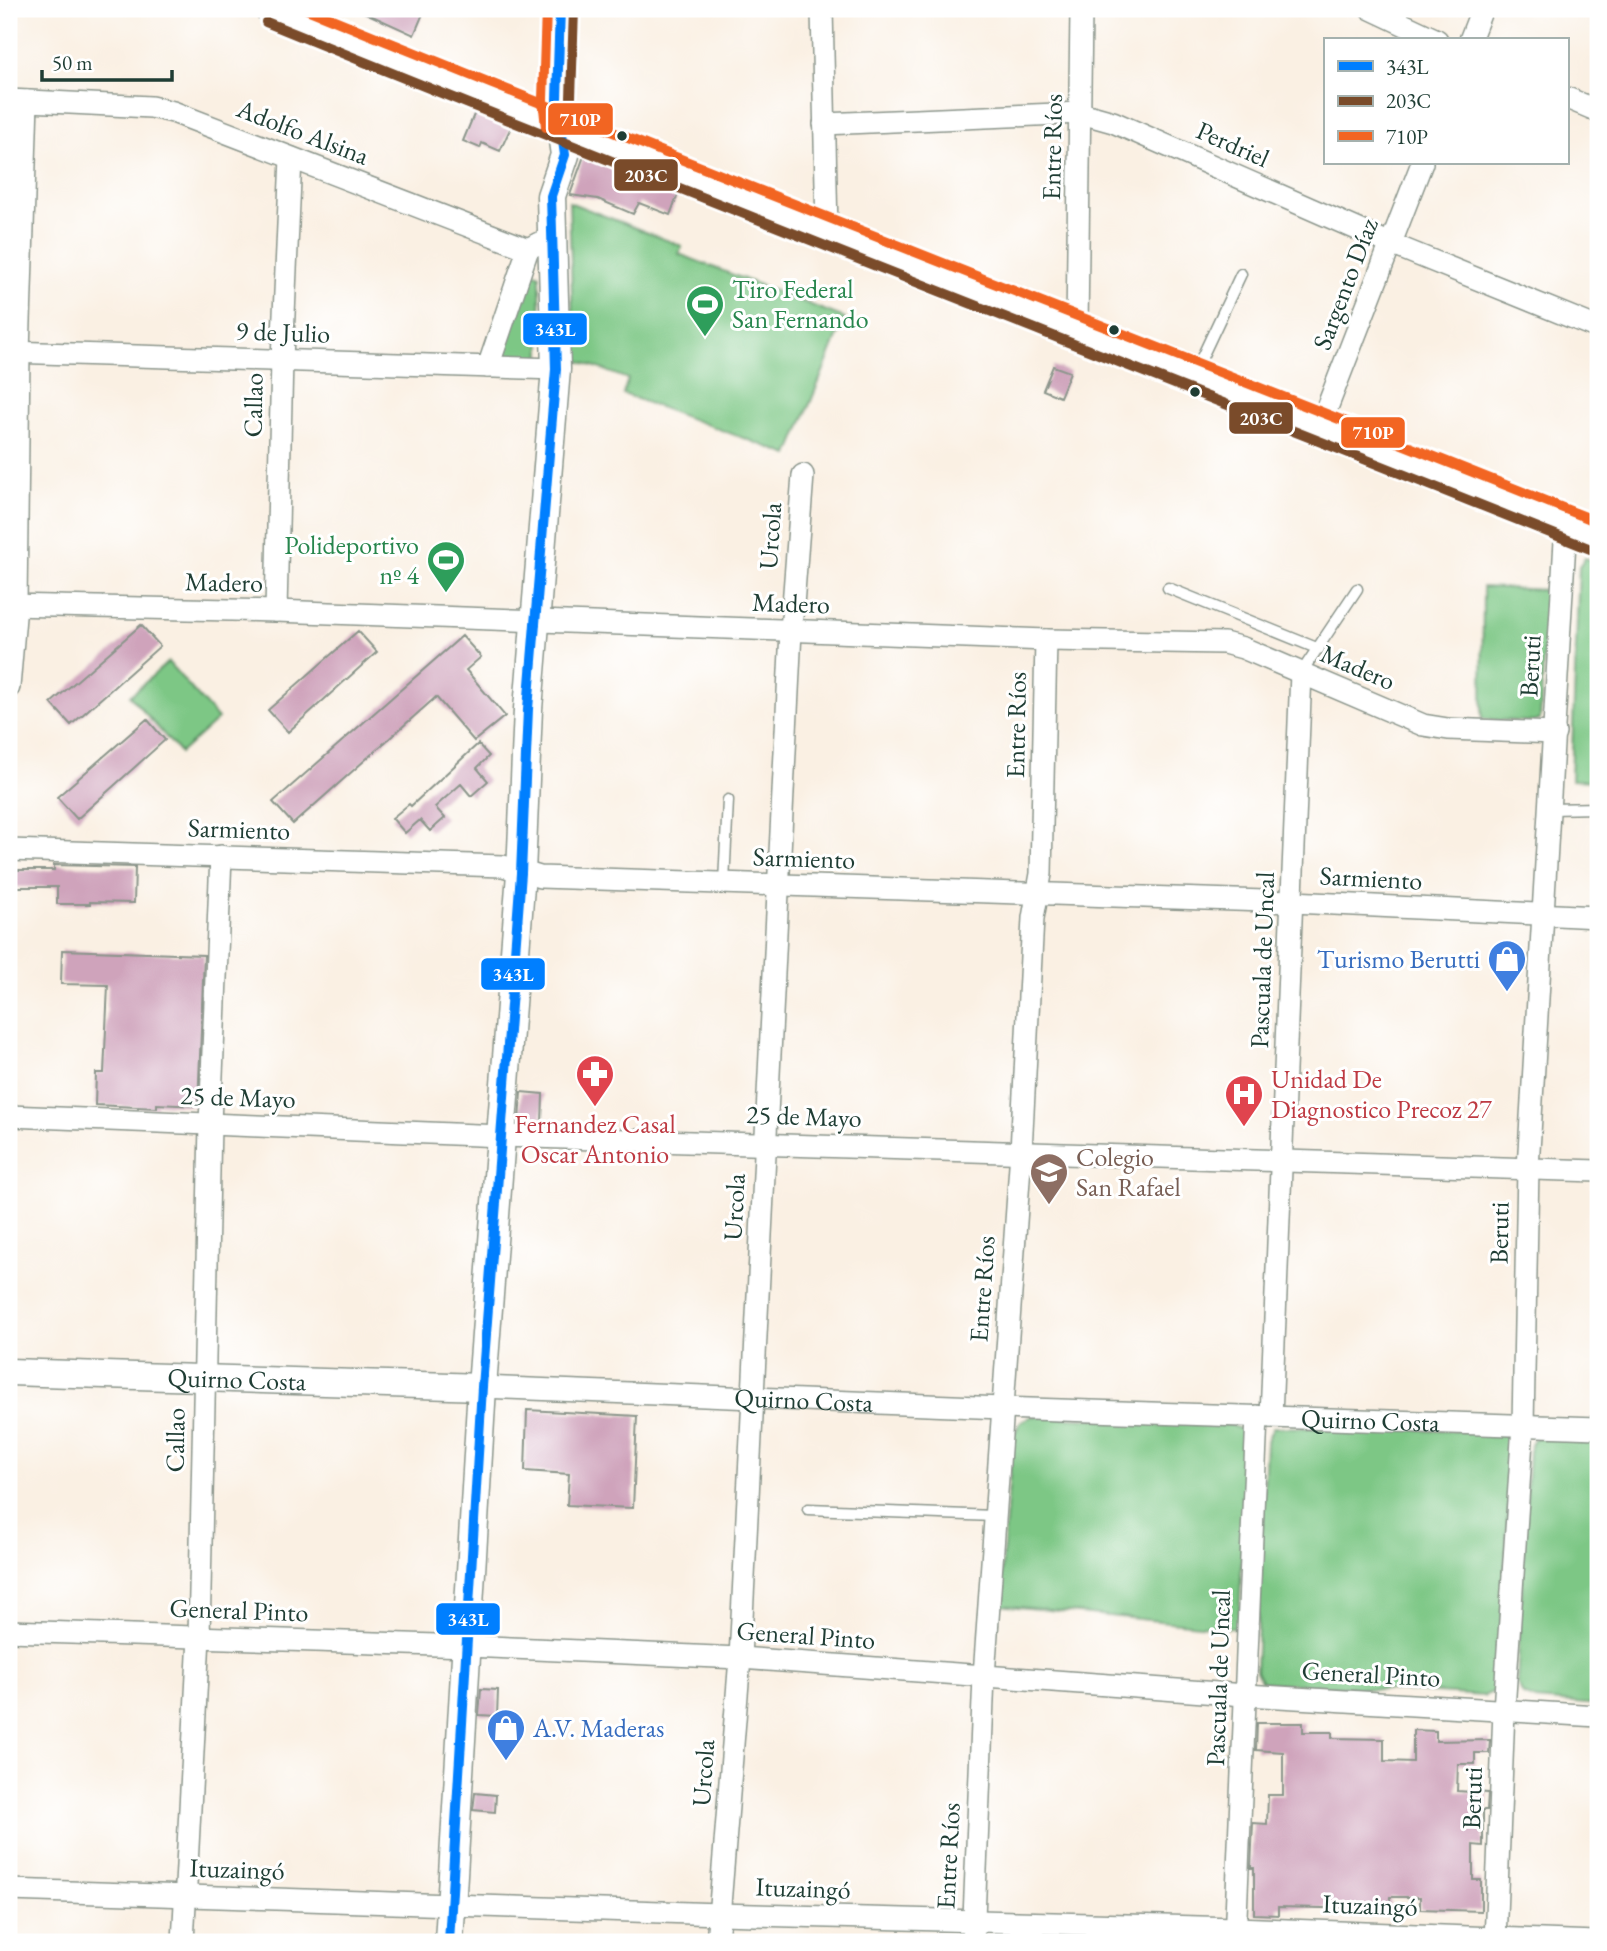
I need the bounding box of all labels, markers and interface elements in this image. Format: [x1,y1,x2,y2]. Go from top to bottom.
scale bar [42,38,172,82]
legend [1324,38,1568,164]
text: 50 m [52,49,93,76]
text: 343L [1386,53,1429,80]
text: 203C [1386,87,1431,114]
street label: Adolfo Alsina [231,91,374,173]
street label: Entre Ríos [1034,93,1070,201]
line badge: 710P [547,102,614,136]
text: 710P [559,107,601,132]
street label: Perdriel [1191,113,1275,175]
text: 710P [1386,123,1428,150]
unlabelled marker [615,129,629,143]
line badge: 203C [613,158,679,192]
text: 203C [624,163,668,188]
street label: Sargento Díaz [1304,213,1386,355]
place label: Tiro Federal San Fernando [732,272,869,336]
sports icon: Tiro Federal San Fernando [684,283,726,338]
line badge: 343L [522,312,588,346]
street label: 9 de Julio [235,313,331,351]
text: 343L [534,317,577,342]
unlabelled marker [1107,323,1121,337]
street label: Callao [235,372,271,438]
unlabelled marker [1188,385,1202,399]
line badge: 203C [1228,401,1294,435]
text: 203C [1239,406,1283,431]
line badge: 710P [1340,416,1406,449]
text: 710P [1352,420,1394,445]
street label: Urcola [751,501,789,571]
place label: Polideportivo nº 4 [284,528,420,592]
sports icon: Polideportivo nº 4 [425,539,467,594]
street label: Madero [185,564,263,600]
street label: Madero [751,585,831,621]
street label: Beruti [1511,634,1549,698]
street label: Madero [1315,636,1401,698]
street label: Entre Ríos [998,671,1034,779]
street label: Sarmiento [187,810,291,848]
street label: Sarmiento [752,839,856,877]
street label: Sarmiento [1319,858,1423,898]
street label: Pascuala de Uncal [1242,871,1282,1049]
shop icon: Turismo Berutti [1486,938,1528,993]
place label: Turismo Berutti [1317,942,1480,976]
line badge: 343L [480,957,546,991]
text: 343L [492,962,535,987]
pharmacy icon: Fernandez Casal Oscar Antonio [574,1053,616,1108]
place label: Unidad De Diagnostico Precoz 27 [1271,1062,1492,1126]
hospital icon: Unidad De Diagnostico Precoz 27 [1223,1073,1265,1128]
street label: 25 de Mayo [180,1078,296,1116]
street label: 25 de Mayo [746,1097,862,1135]
place label: Fernandez Casal Oscar Antonio [514,1107,676,1171]
place label: Colegio San Rafael [1076,1140,1181,1204]
school or university icon: Colegio San Rafael [1028,1151,1070,1206]
street label: Urcola [715,1172,753,1241]
street label: Beruti [1481,1202,1517,1264]
street label: Entre Ríos [961,1235,1003,1343]
street label: Quirno Costa [167,1360,307,1398]
street label: Quirno Costa [734,1380,874,1420]
street label: Quirno Costa [1300,1401,1441,1440]
street label: Callao [157,1407,193,1473]
street label: Pascuala de Uncal [1198,1589,1238,1767]
street label: General Pinto [169,1591,309,1629]
line badge: 343L [435,1602,501,1636]
text: 343L [447,1607,490,1632]
street label: General Pinto [736,1613,876,1657]
street label: General Pinto [1301,1653,1441,1695]
shop icon: A.V. Maderas [485,1707,527,1762]
place label: A.V. Maderas [532,1711,664,1745]
street label: Urcola [684,1738,722,1808]
street label: Beruti [1454,1766,1490,1830]
street label: Entre Ríos [928,1802,968,1910]
street label: Ituzaingó [189,1850,285,1888]
street label: Ituzaingó [755,1869,851,1907]
street label: Ituzaingó [1322,1886,1418,1924]

